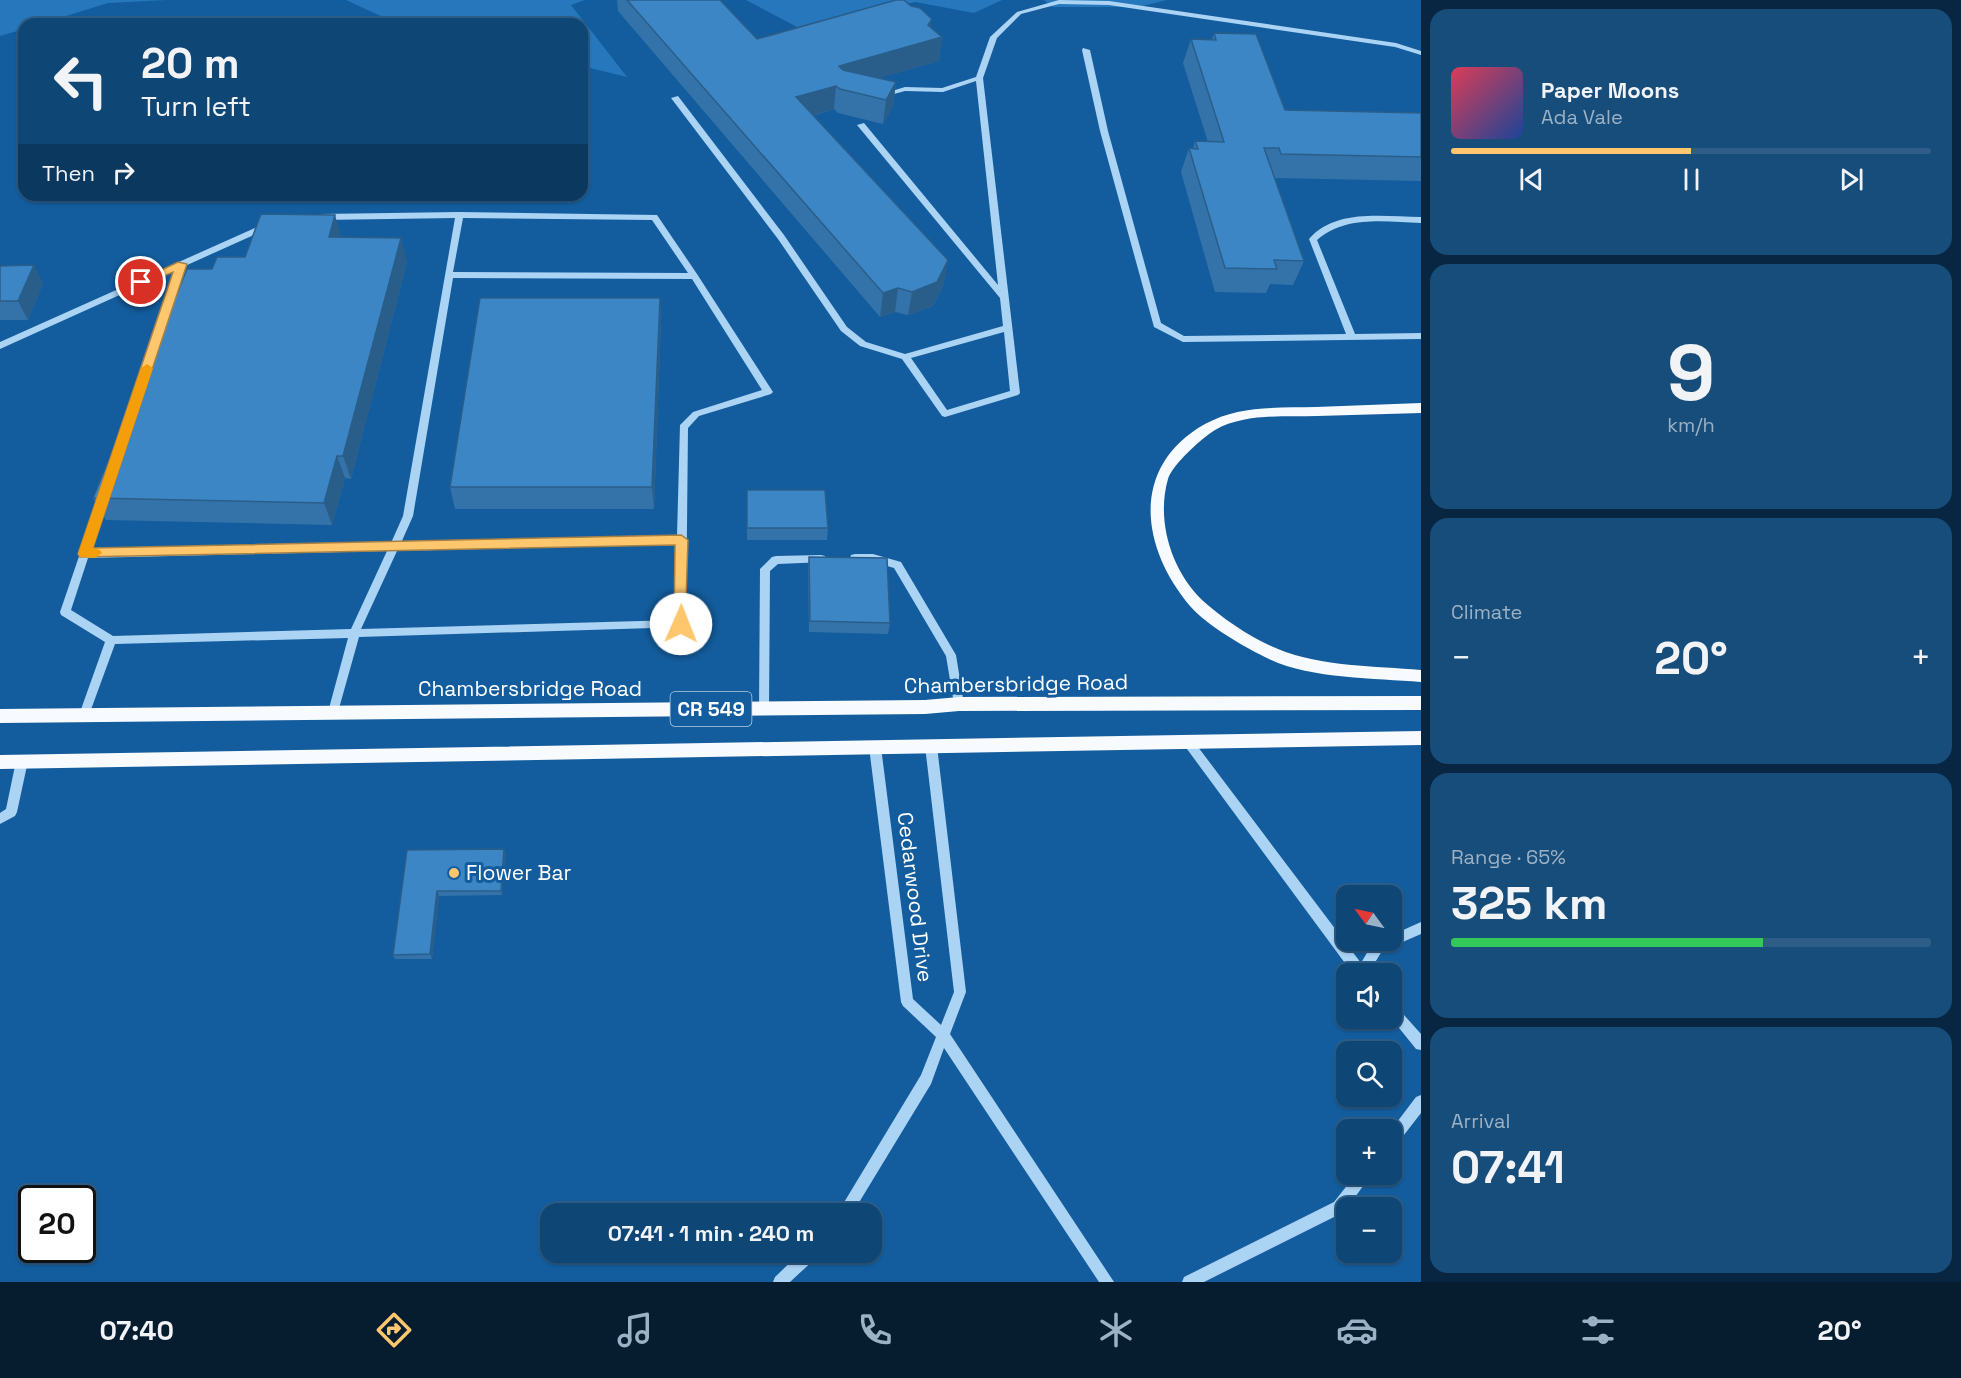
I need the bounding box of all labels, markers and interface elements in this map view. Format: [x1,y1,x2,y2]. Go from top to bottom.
text: 20 m [141,37,240,90]
icon: left [42,42,120,120]
text: Paper Moons [1541,76,1679,104]
text: Turn left [141,89,251,124]
text: Ada Vale [1541,104,1623,130]
icon: right [107,156,140,189]
text: Then [42,159,95,187]
icon: previous [1515,163,1548,196]
icon: pause [1675,163,1708,196]
icon: next [1835,163,1868,196]
pin [115,256,166,307]
icon: arrive [124,265,157,298]
text: 9 [1667,323,1715,423]
text: km/h [1667,412,1715,438]
position arrow [649,592,713,656]
text: Climate [1451,599,1522,625]
text: 20° [1654,630,1728,687]
text: − [1451,637,1471,679]
text: + [1911,637,1931,679]
street label: Chambersbridge Road [904,668,1128,699]
street label: Chambersbridge Road [418,675,642,702]
road number: CR 549 [670,692,752,726]
street label: Cedarwood Drive [892,810,939,984]
text: Range · 65% [1451,844,1566,870]
place label: Flower Bar [466,859,572,886]
marker: Flower Bar [447,866,461,880]
text: 325 km [1451,875,1607,932]
north arrow [1336,885,1402,951]
map controls [1336,885,1402,1263]
button: sound [1336,963,1402,1029]
button: search [1336,1041,1402,1107]
text: Arrival [1451,1108,1510,1134]
button: + [1336,1119,1402,1185]
text: 07:41 [1451,1139,1565,1196]
speed limit sign: 20 [18,1185,96,1263]
button: − [1336,1197,1402,1263]
text: 07:41 · 1 min · 240 m [608,1219,814,1247]
icon: directions [373,1309,415,1351]
icon: music [614,1309,656,1351]
icon: phone [854,1309,896,1351]
icon: climate [1095,1309,1137,1351]
icon: car [1336,1309,1378,1351]
icon: filters [1577,1309,1619,1351]
text: 07:40 [99,1313,174,1348]
text: 20° [1817,1313,1862,1348]

